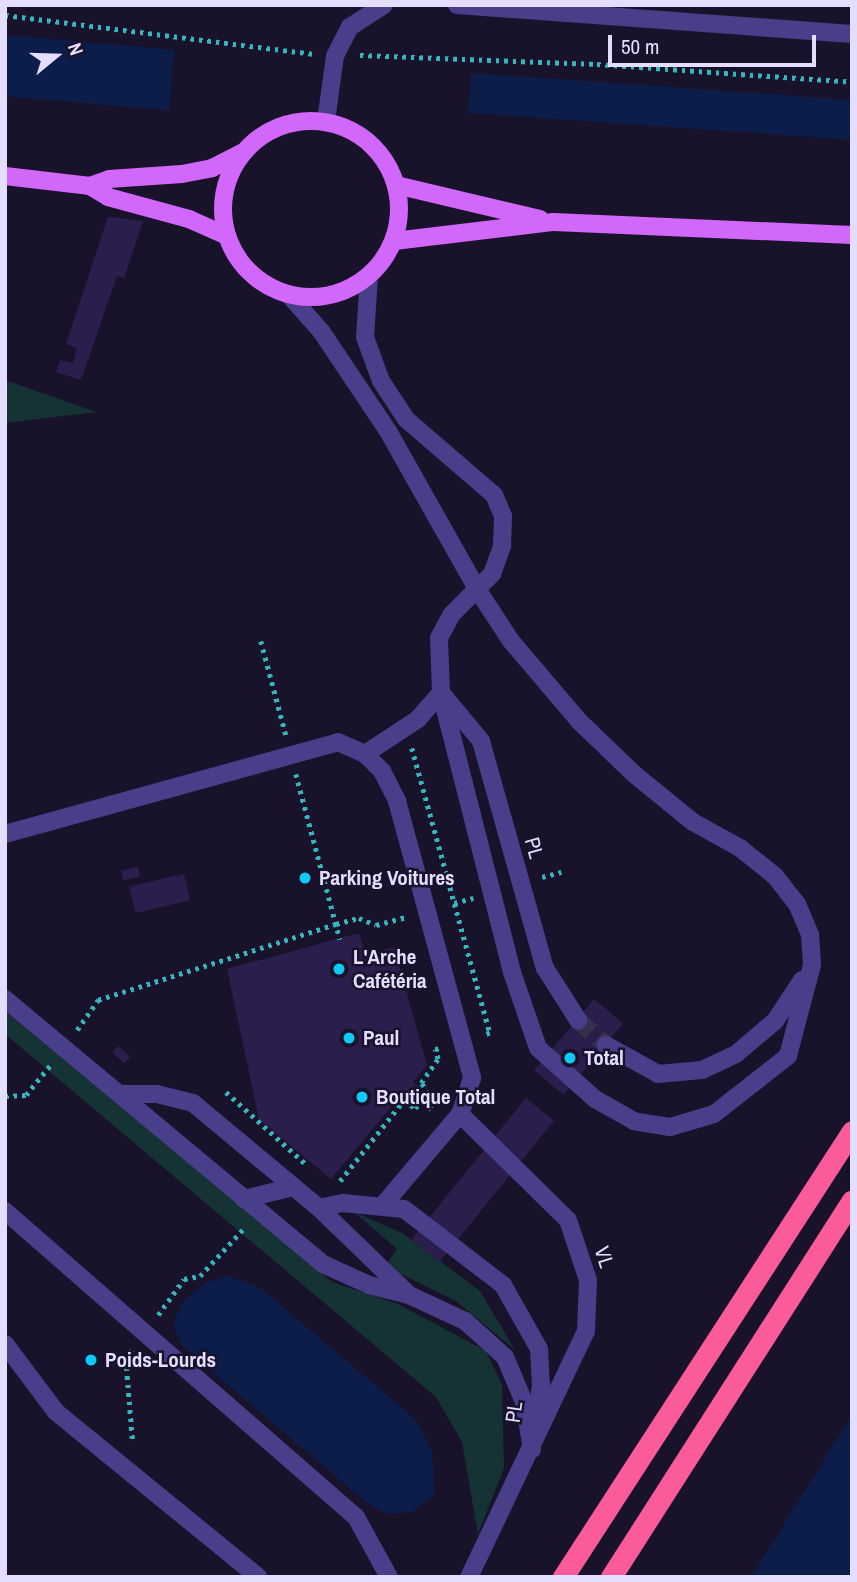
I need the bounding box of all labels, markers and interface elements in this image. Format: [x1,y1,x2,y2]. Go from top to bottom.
north arrow [21,21,91,91]
scale bar [612,21,820,65]
text: 50 m [621,32,659,61]
text: N [62,40,90,59]
street label: PL [519,834,549,862]
place label: Parking Voitures [319,865,455,891]
marker: Parking Voitures [297,870,313,886]
place label: L'Arche Cafétéria [353,944,427,994]
marker: L'Arche Cafétéria [331,961,347,977]
place label: Paul [363,1025,399,1051]
marker: Paul [341,1030,357,1046]
place label: Total [584,1045,624,1071]
marker: Total [562,1050,578,1066]
place label: Boutique Total [376,1084,495,1110]
marker: Boutique Total [354,1089,370,1105]
street label: VL [589,1243,619,1271]
place label: Poids-Lourds [105,1347,216,1373]
marker: Poids-Lourds [83,1352,99,1368]
street label: PL [500,1400,528,1424]

